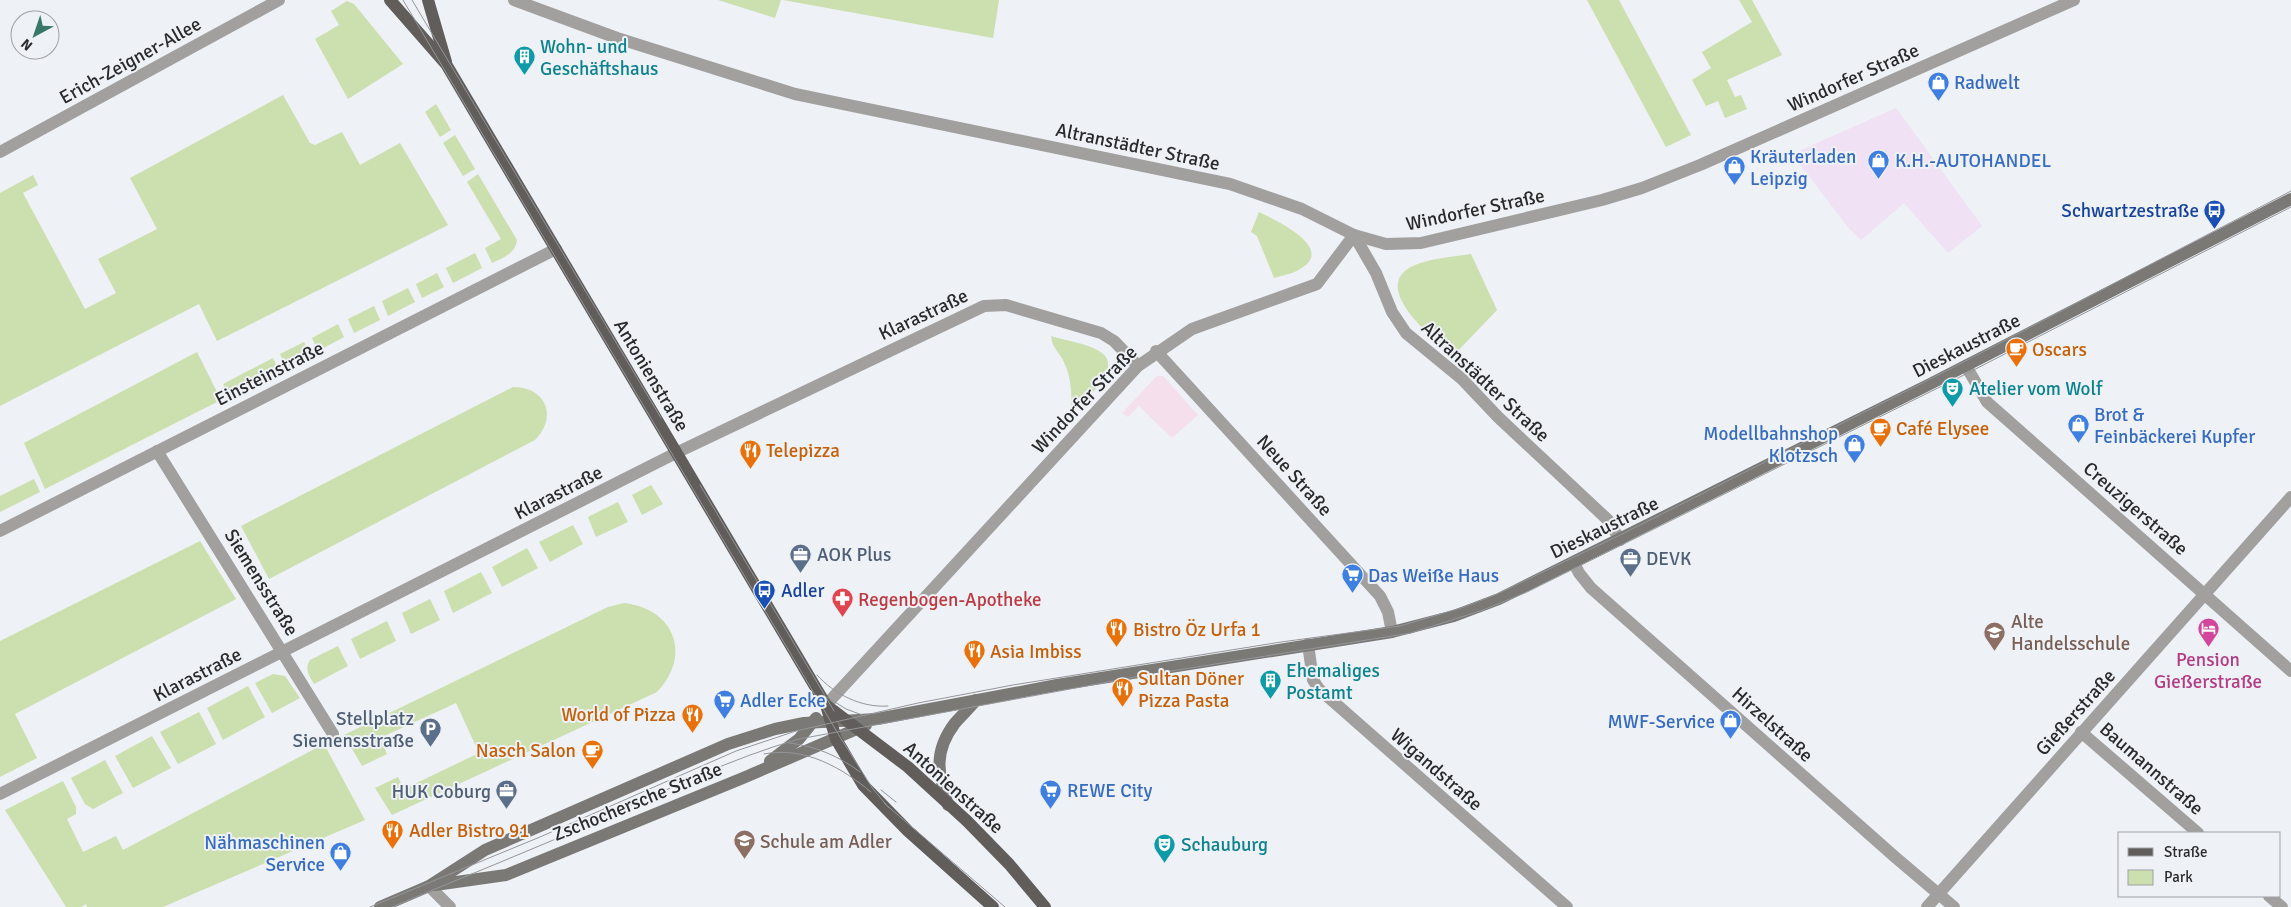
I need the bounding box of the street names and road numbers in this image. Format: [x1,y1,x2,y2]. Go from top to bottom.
street label: Erich-Zeigner-Allee [55,12,206,110]
street label: Windorfer Straße [1784,38,1923,118]
street label: Altranstädter Straße [1054,118,1222,176]
street label: Windorfer Straße [1404,184,1547,236]
street label: Klarastraße [875,284,972,346]
street label: Dieskaustraße [1909,308,2024,383]
street label: Antonienstraße [608,315,694,436]
street label: Altranstädter Straße [1416,316,1555,447]
street label: Einsteinstraße [211,336,328,412]
street label: Windorfer Straße [1027,341,1142,459]
street label: Neue Straße [1251,430,1337,521]
street label: Creuzigerstraße [2078,457,2193,561]
street label: Klarastraße [510,460,607,525]
street label: Dieskaustraße [1546,491,1663,564]
street label: Siemensstraße [219,525,304,640]
street label: Klarastraße [149,642,246,707]
street label: Gießerstraße [2031,664,2121,761]
street label: Hirzelstraße [1727,682,1818,768]
street label: Baumannstraße [2094,717,2208,820]
street label: Wigandstraße [1385,723,1487,816]
street label: Antonienstraße [898,736,1008,839]
street label: Zschochersche Straße [549,757,726,847]

